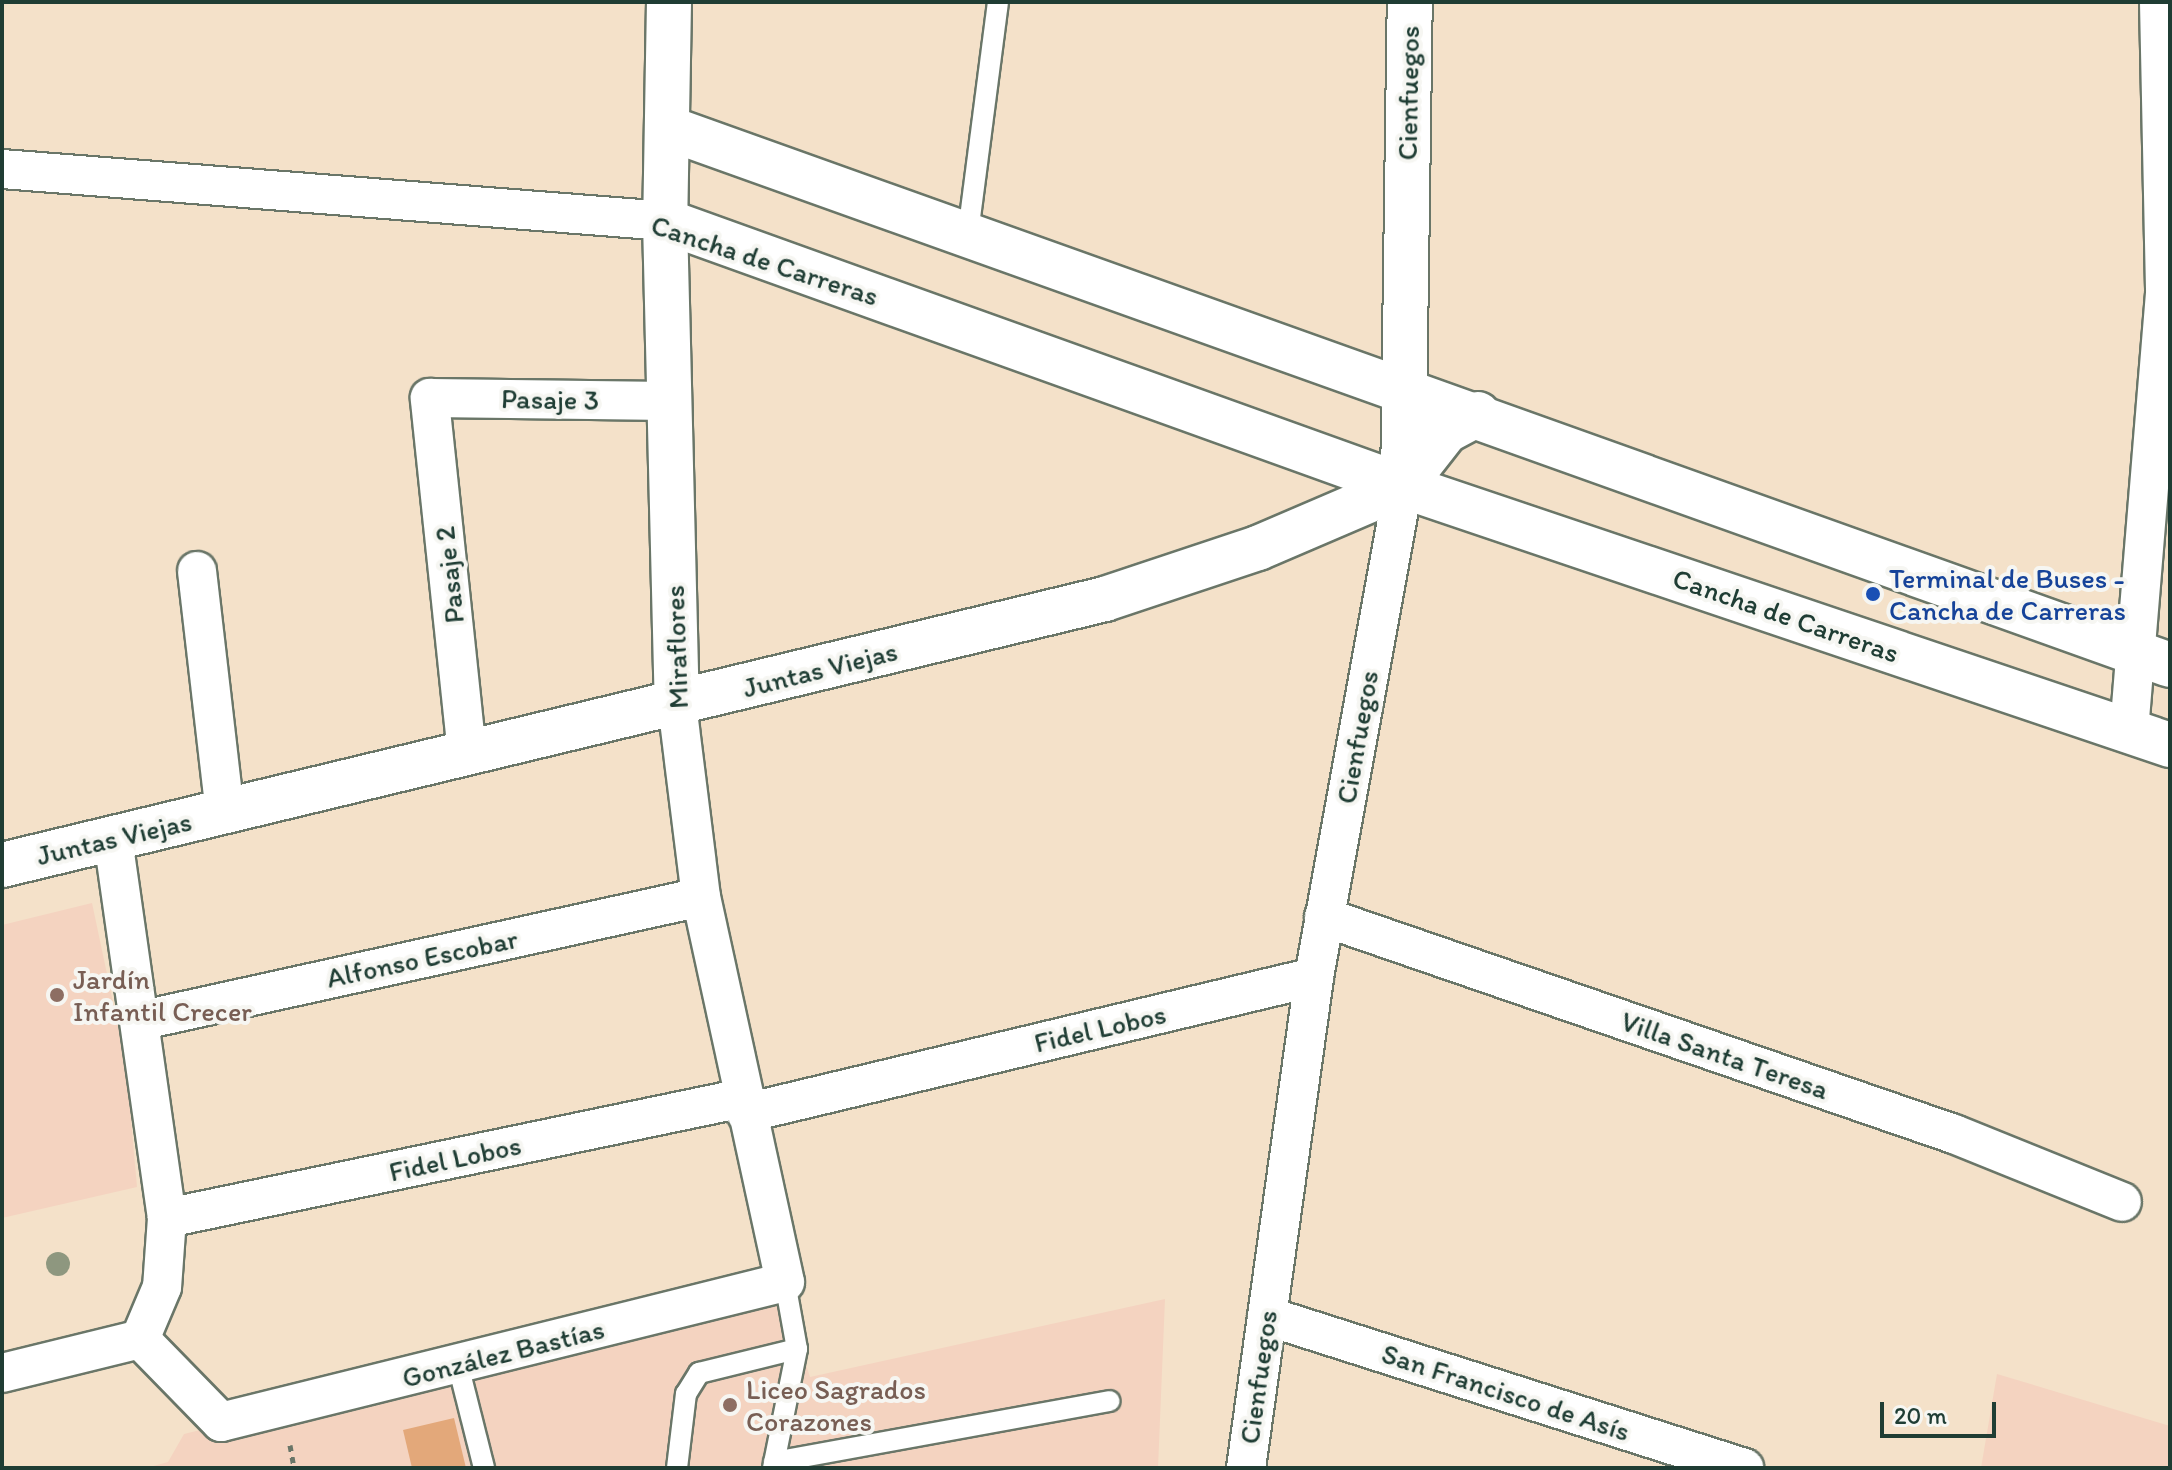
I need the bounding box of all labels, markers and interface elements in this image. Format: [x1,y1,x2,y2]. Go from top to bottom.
street label: Cienfuegos [1390,25,1426,161]
street label: Cancha de Carreras [647,207,883,313]
street label: Pasaje 3 [501,381,599,417]
street label: Pasaje 2 [427,525,471,625]
street label: Cancha de Carreras [1669,561,1903,669]
place label: Terminal de Buses - Cancha de Carreras [1889,561,2126,627]
street label: Miraflores [657,585,695,709]
marker: Terminal de Buses - Cancha de Carreras [1864,585,1882,603]
street label: Juntas Viejas [739,633,901,705]
street label: Cienfuegos [1329,668,1385,806]
street label: Juntas Viejas [33,804,195,872]
street label: Alfonso Escobar [324,921,520,995]
place label: Jardín Infantil Crecer [73,962,252,1028]
marker: Jardín Infantil Crecer [48,986,66,1004]
street label: Fidel Lobos [1031,997,1169,1059]
street label: Villa Santa Teresa [1618,1004,1832,1106]
street label: Fidel Lobos [386,1128,524,1188]
street label: Cienfuegos [1232,1308,1284,1446]
street label: González Bastías [399,1312,607,1394]
street label: San Francisco de Asís [1378,1336,1634,1448]
place label: Liceo Sagrados Corazones [746,1372,925,1438]
scale bar [1884,1386,2000,1436]
marker: Liceo Sagrados Corazones [721,1396,739,1414]
text: 20 m [1894,1401,1947,1430]

